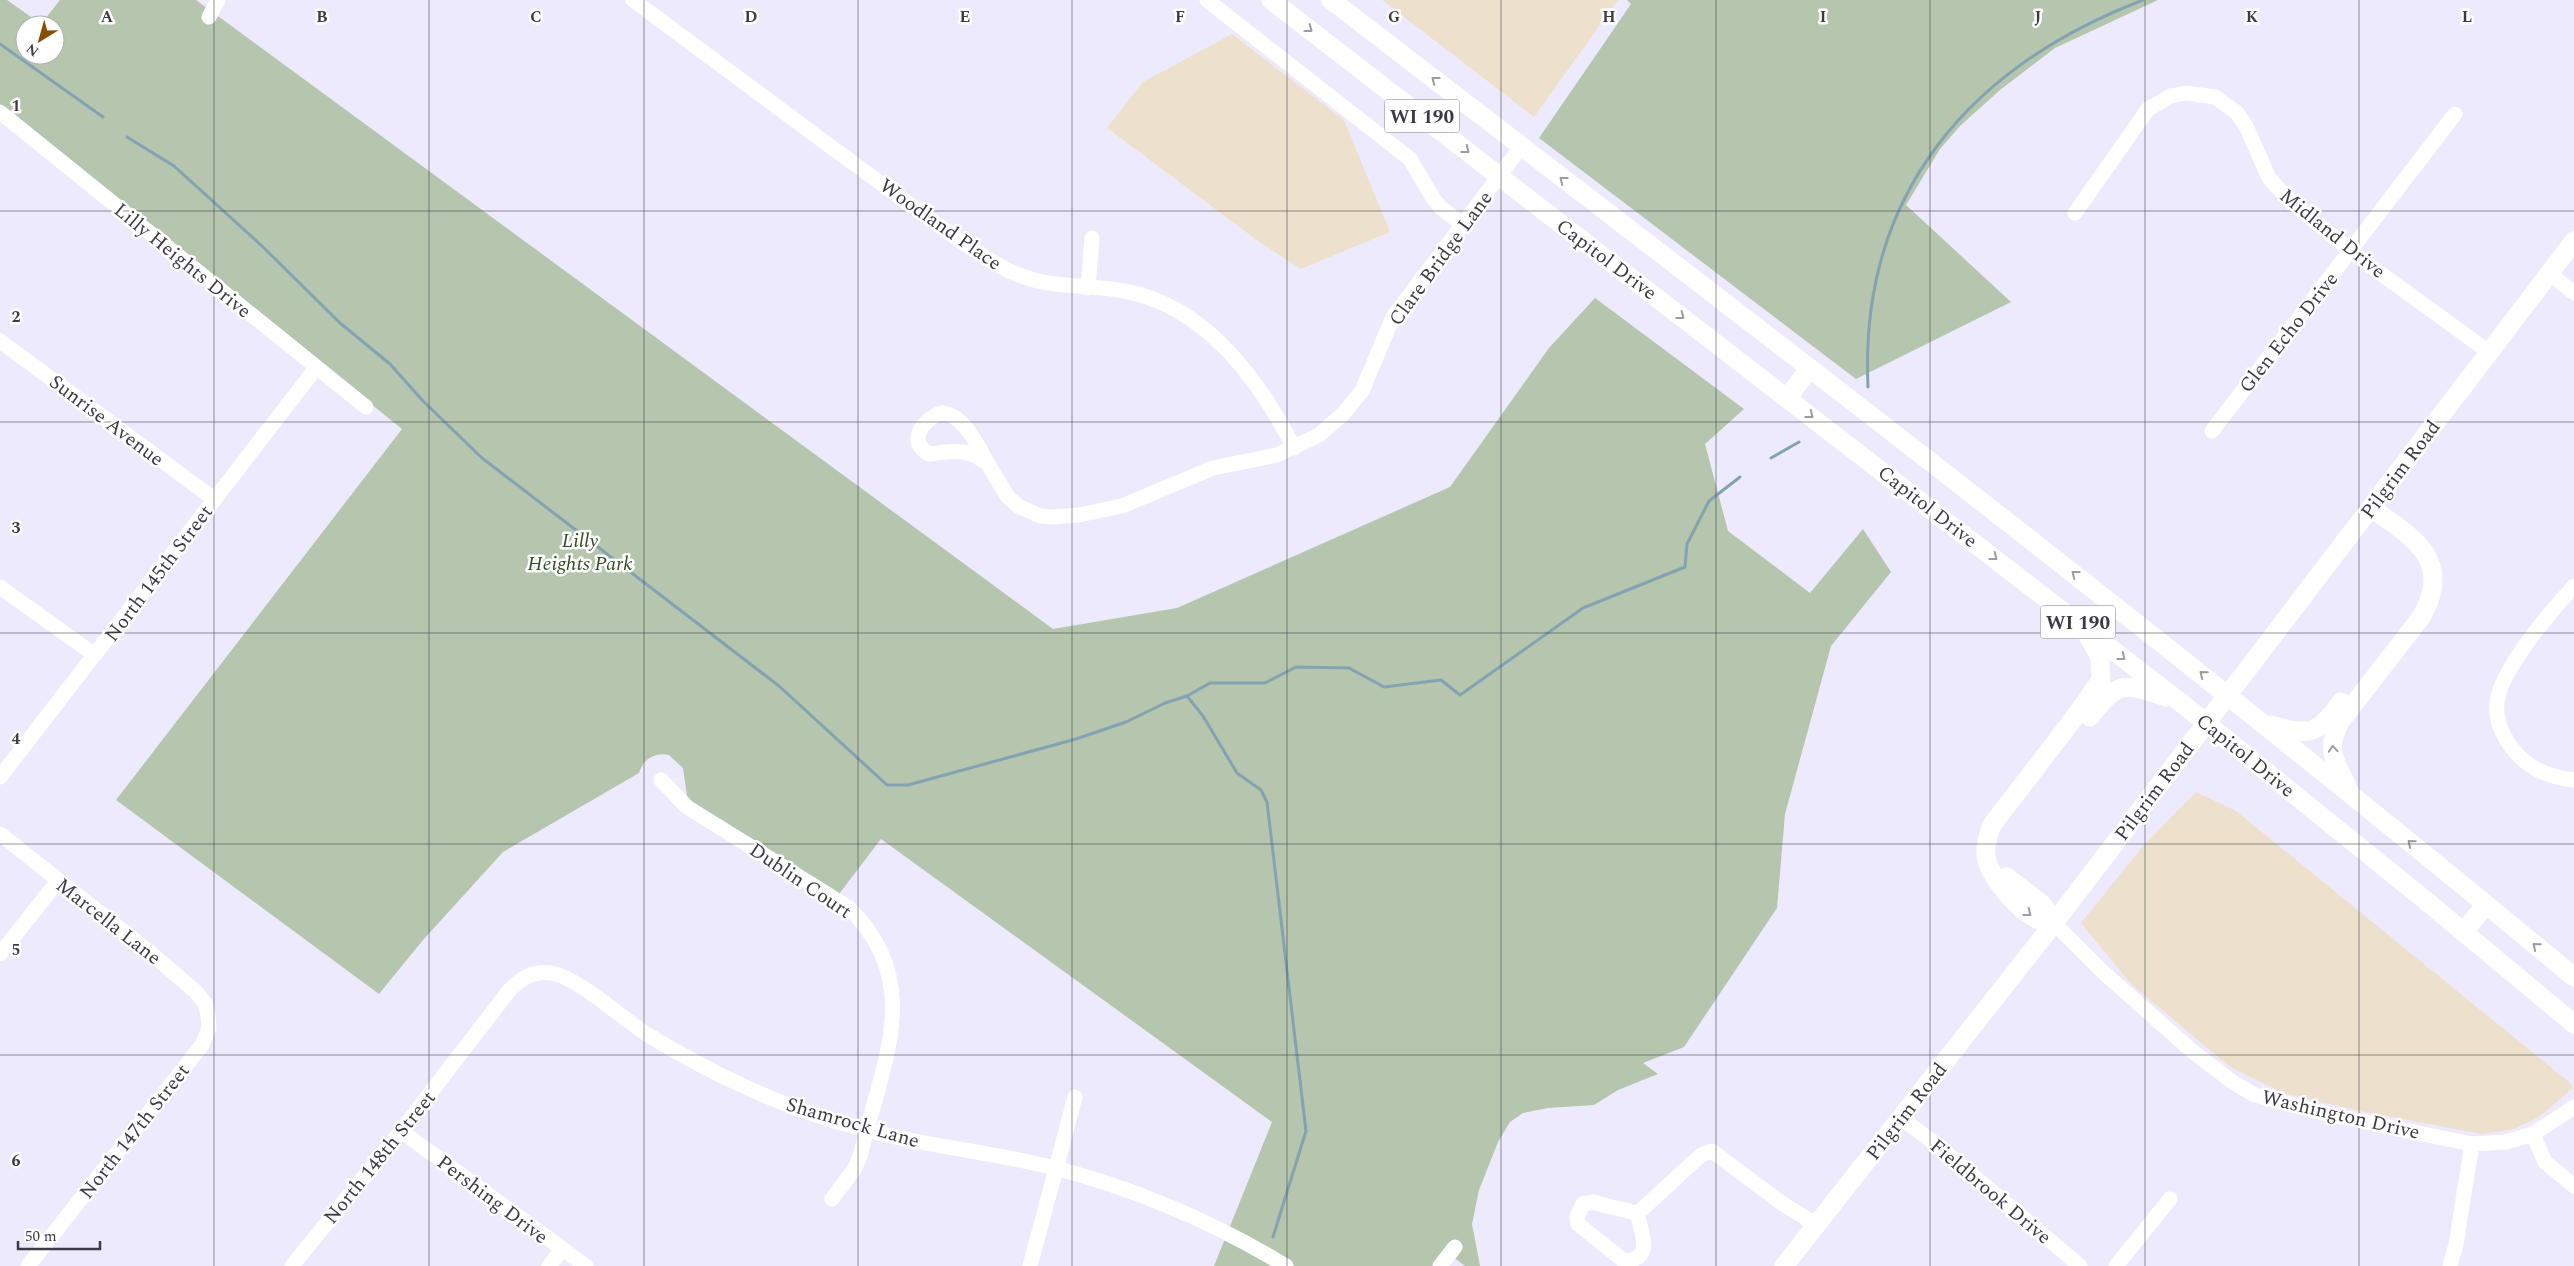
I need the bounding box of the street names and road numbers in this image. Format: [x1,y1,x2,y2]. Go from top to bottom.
road number: WI 190 [1384,100,1460,132]
street label: Woodland Place [873,171,1008,278]
street label: Midland Drive [2273,181,2392,286]
street label: Clare Bridge Lane [1382,185,1500,332]
street label: Lilly Heights Drive [107,196,258,326]
street label: Capitol Drive [1550,212,1663,308]
street label: Glen Echo Drive [2232,266,2346,400]
street label: Sunrise Avenue [43,368,170,474]
street label: Pilgrim Road [2354,414,2448,525]
street label: Capitol Drive [1871,458,1984,555]
street label: North 145th Street [97,499,220,648]
road number: WI 190 [2040,606,2116,638]
street label: Capitol Drive [2189,706,2301,805]
street label: Pilgrim Road [2108,736,2202,847]
street label: Dublin Court [743,835,858,926]
street label: Marcella Lane [49,871,167,973]
street label: Pilgrim Road [1859,1056,1955,1167]
street label: North 147th Street [72,1058,197,1206]
street label: Washington Drive [2259,1082,2423,1148]
street label: North 148th Street [316,1084,443,1231]
street label: Shamrock Lane [783,1090,923,1156]
street label: Fieldbrook Drive [1923,1132,2058,1252]
street label: Pershing Drive [430,1148,554,1252]

